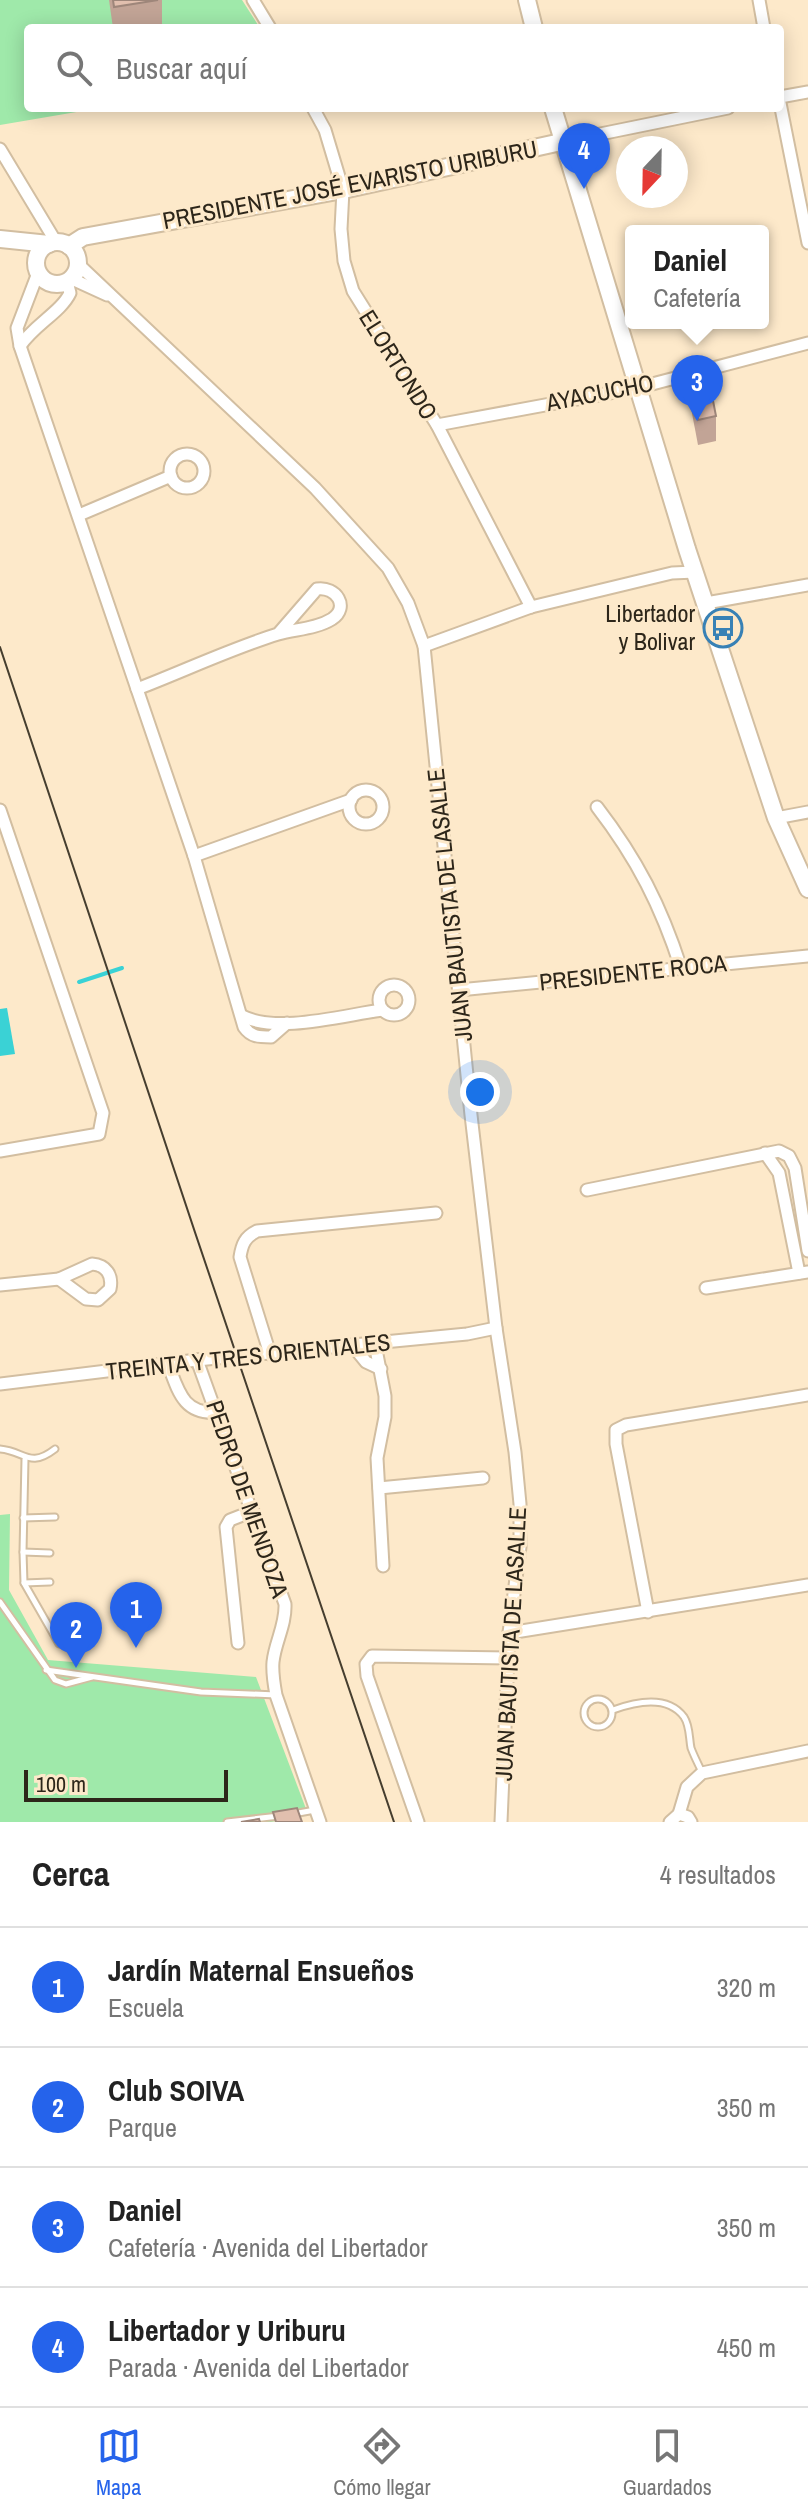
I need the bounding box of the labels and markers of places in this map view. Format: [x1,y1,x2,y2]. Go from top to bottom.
pin: 4 [558,123,610,189]
pin: 3 [671,355,723,421]
place label: Libertador y Bolivar [605,597,695,657]
bus stop icon: Libertador y Bolivar [702,607,744,649]
pin: 1 [110,1582,162,1648]
pin: 2 [50,1602,102,1668]

